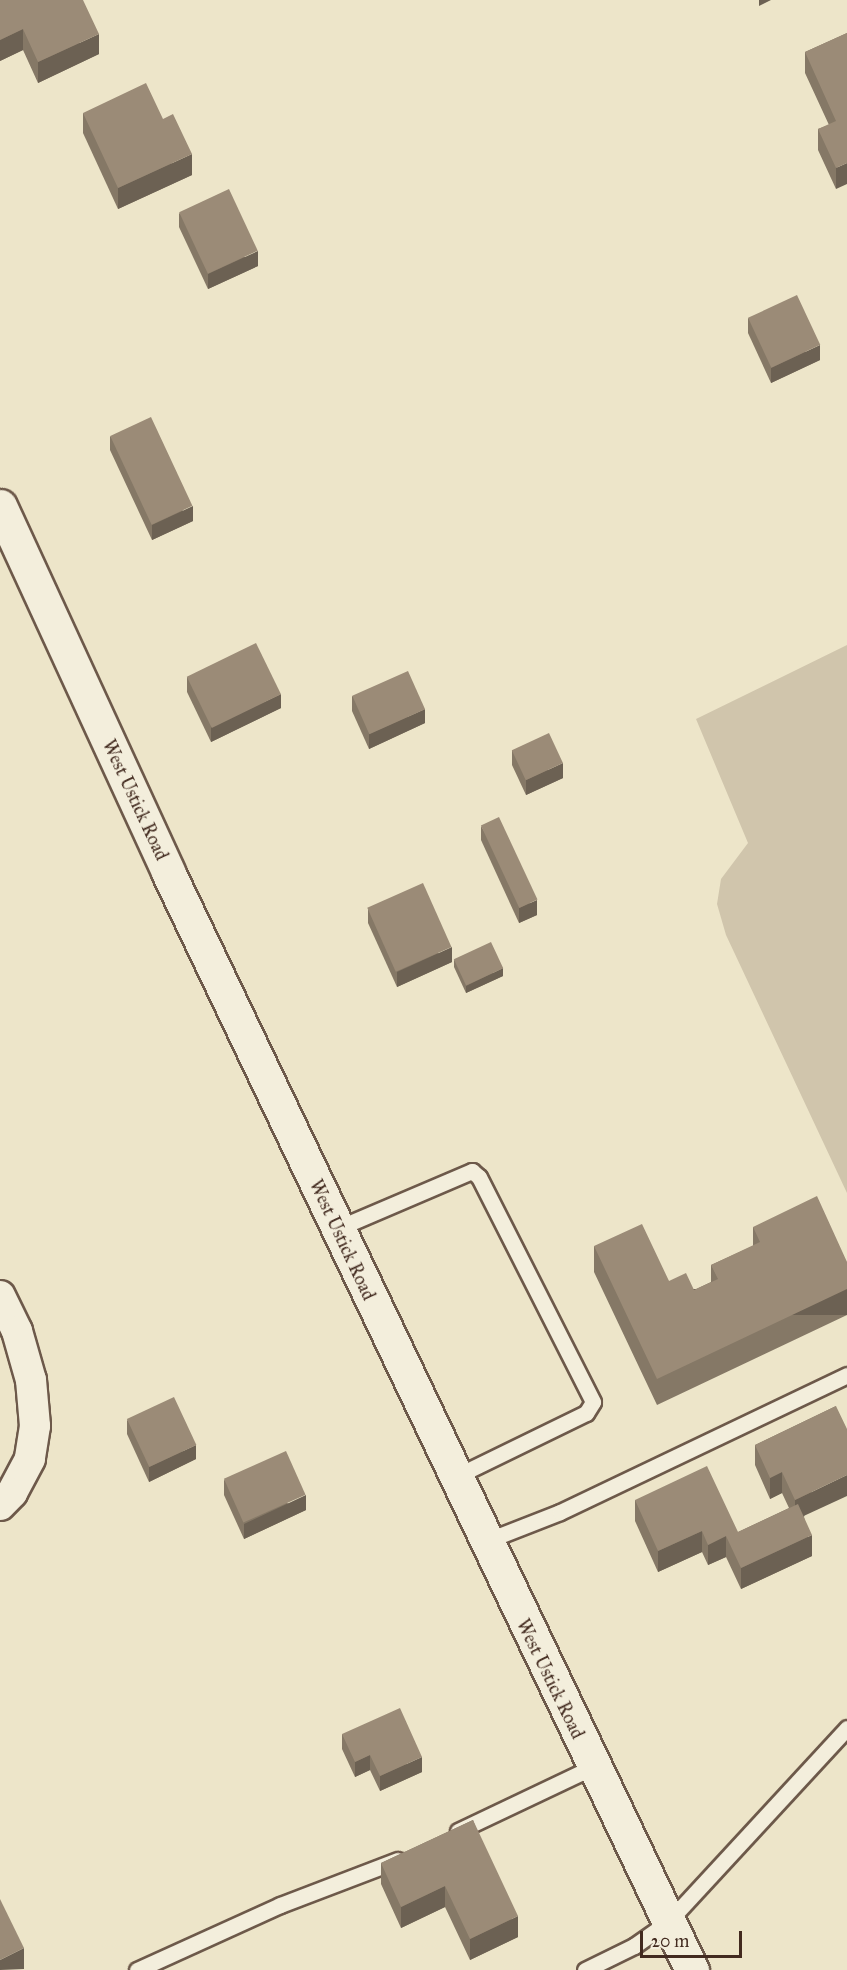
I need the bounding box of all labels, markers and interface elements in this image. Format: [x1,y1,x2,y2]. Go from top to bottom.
street label: West Ustick Road [98,736,172,864]
street label: West Ustick Road [305,1176,379,1304]
street label: West Ustick Road [512,1616,588,1742]
scale bar [643,1919,745,1957]
text: 20 m [651,1930,689,1952]

